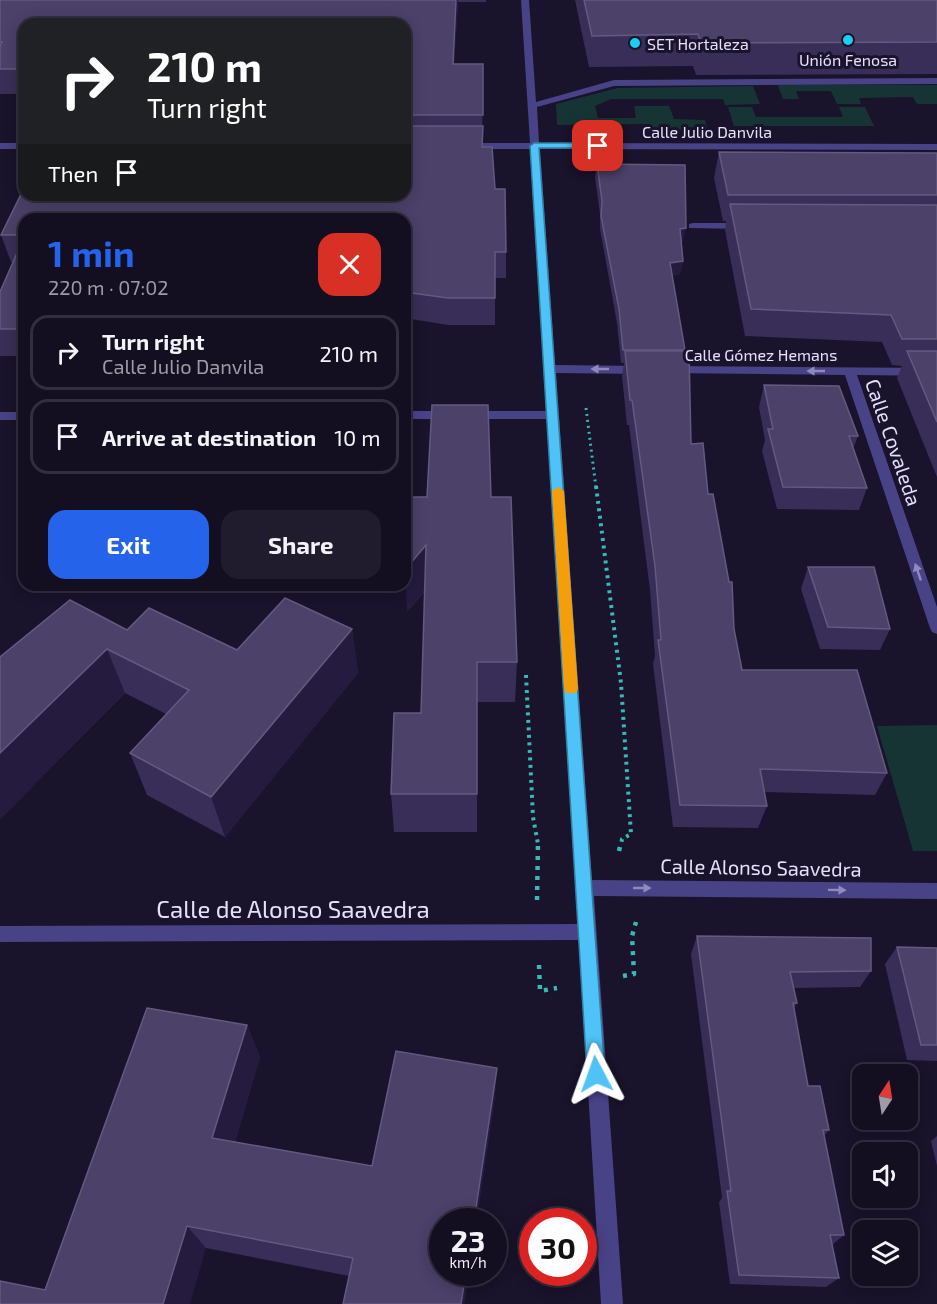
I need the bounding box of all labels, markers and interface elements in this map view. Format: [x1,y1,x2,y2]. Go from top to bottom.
marker: Unión Fenosa [841,33,855,47]
place label: SET Hortaleza [647,34,749,53]
marker: SET Hortaleza [628,36,642,50]
text: 210 m [147,40,262,90]
icon: right [48,42,126,120]
place label: Unión Fenosa [799,50,897,69]
text: Turn right [147,91,267,123]
pin [572,120,623,171]
street label: Calle Julio Danvila [642,122,772,141]
icon: arrive [581,129,614,162]
icon: arrive [110,156,143,189]
text: Then [48,160,98,186]
text: 1 min [48,231,135,274]
button: close [318,233,381,296]
text: 220 m · 07:02 [48,275,168,299]
text: Turn right [102,328,204,354]
icon: right [51,336,84,369]
text: 210 m [319,340,378,366]
street label: Calle Gómez Hemans [685,345,837,364]
text: Calle Julio Danvila [102,354,264,378]
one-way arrow [590,365,609,374]
one-way arrow [806,366,825,376]
street label: Calle Covaleda [861,375,927,509]
icon: arrive [51,420,84,453]
text: Arrive at destination [102,424,316,450]
text: 10 m [334,424,381,450]
button: Exit [48,510,209,579]
button: Share [221,510,381,579]
one-way arrow [913,563,923,581]
street label: Calle Alonso Saavedra [660,853,862,881]
one-way arrow [633,883,652,893]
one-way arrow [828,885,847,895]
street label: Calle de Alonso Saavedra [156,894,430,923]
position arrow [564,1042,628,1106]
north arrow [852,1064,918,1130]
map controls [852,1064,918,1286]
button: sound [852,1142,918,1208]
speed limit sign: 30 [519,1208,597,1286]
button: layers [852,1220,918,1286]
text: 23 [451,1222,485,1258]
text: km/h [449,1253,487,1271]

